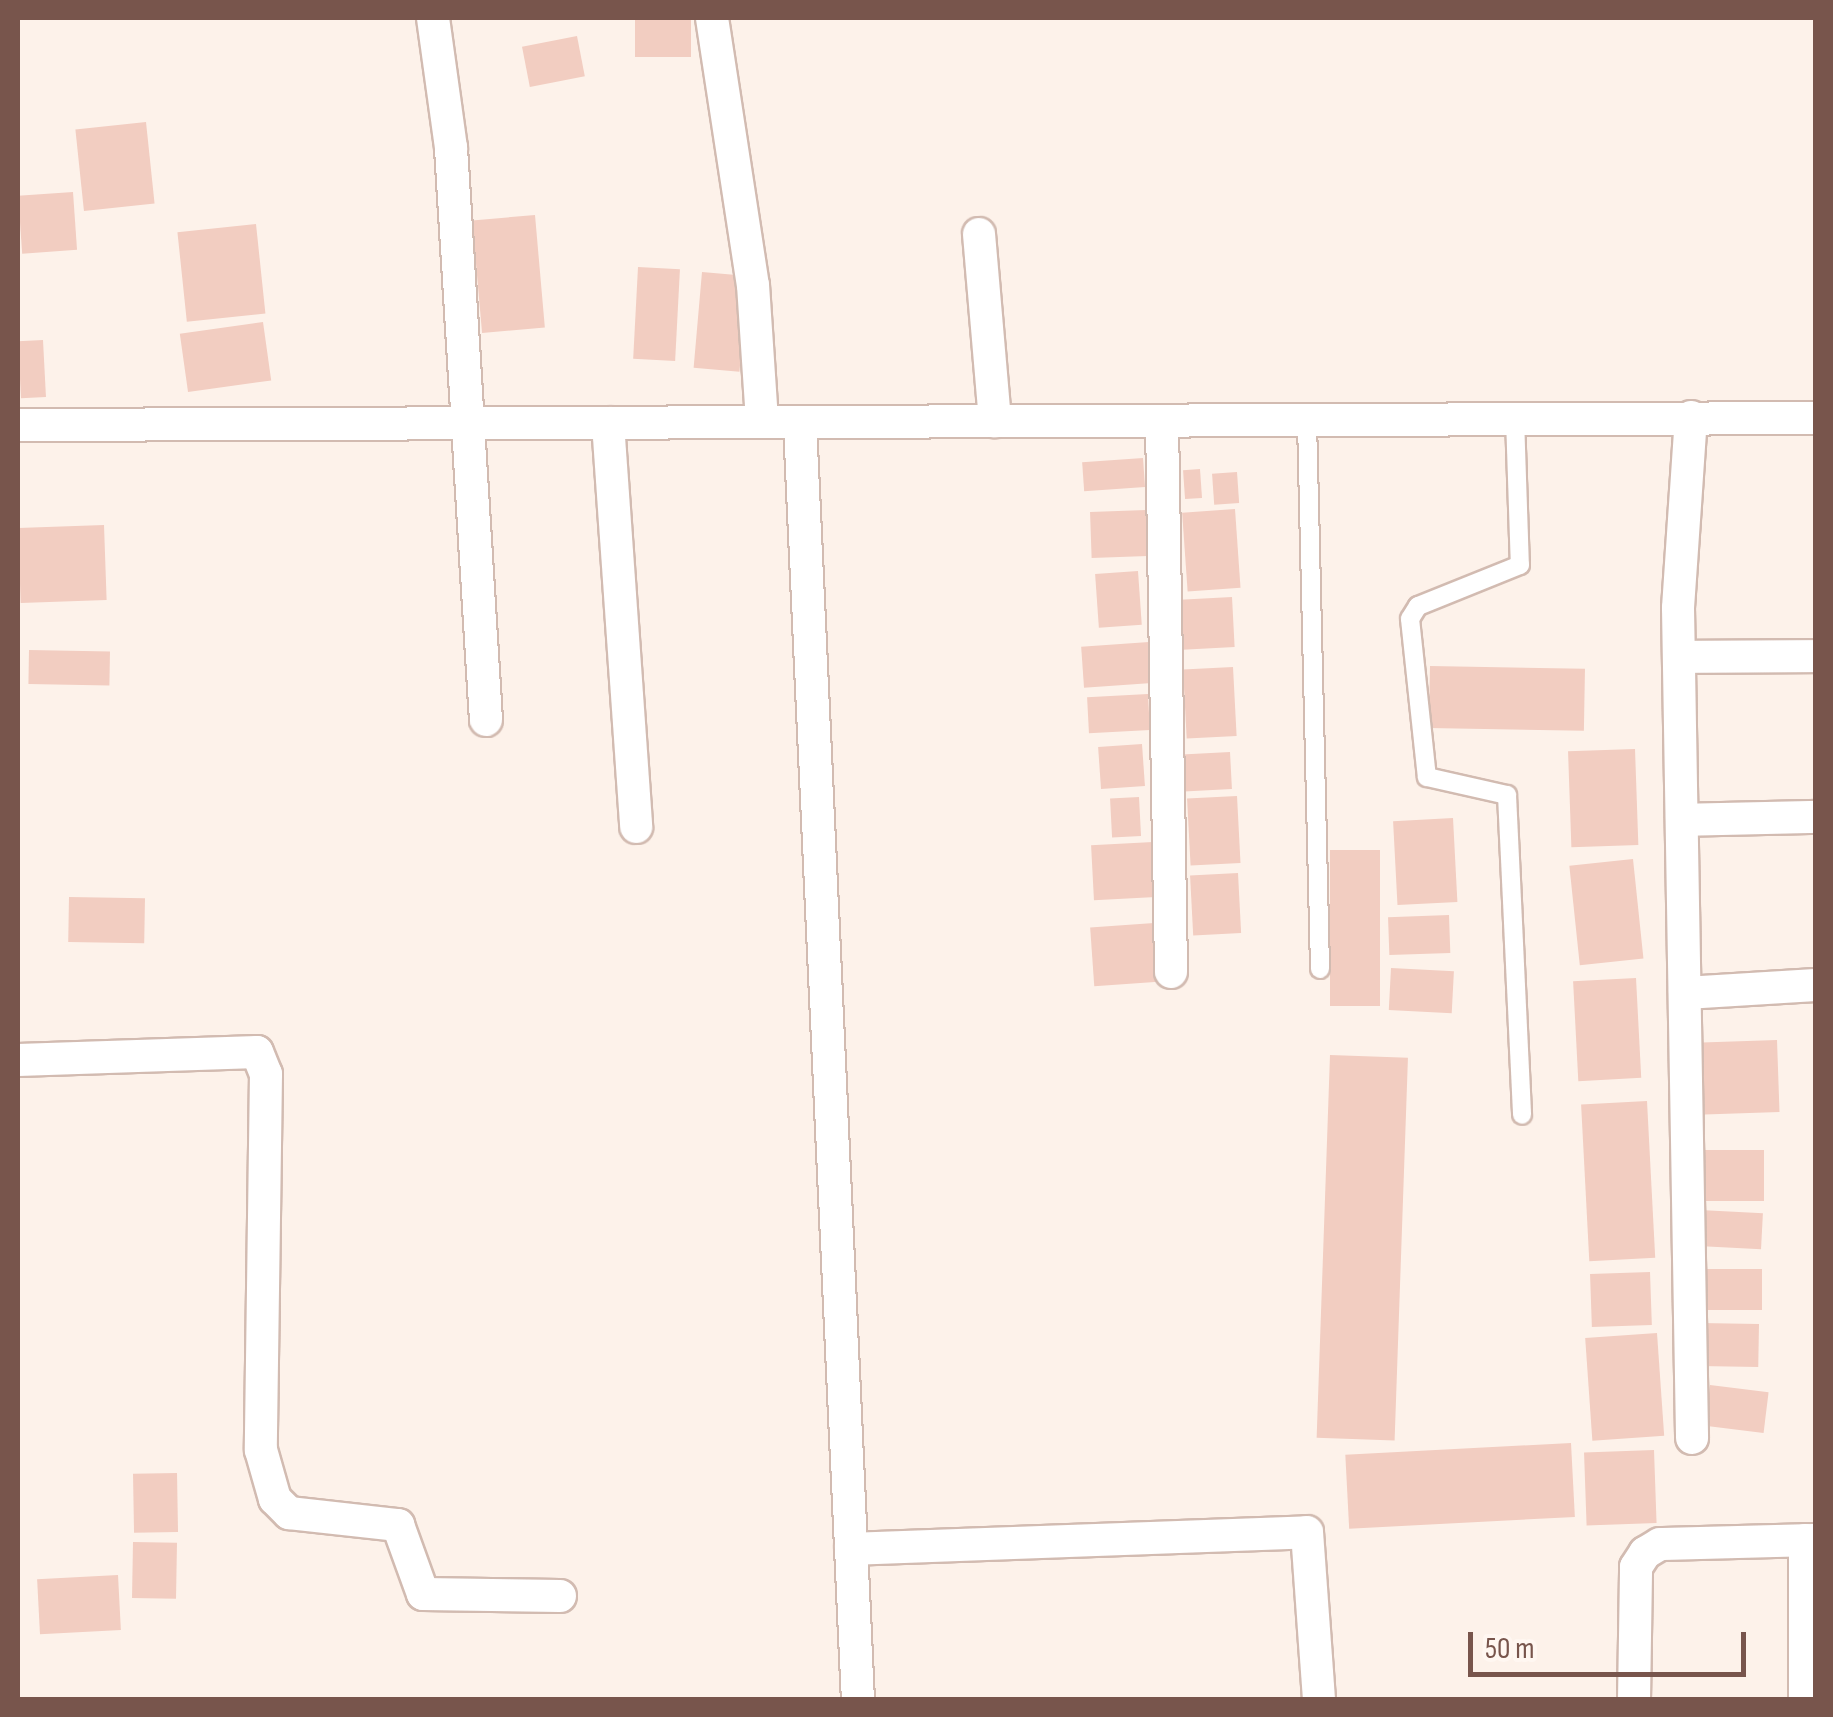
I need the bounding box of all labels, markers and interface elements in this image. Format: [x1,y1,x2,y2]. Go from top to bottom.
scale bar [1473,1612,1750,1674]
text: 50 m [1485,1631,1534,1667]

